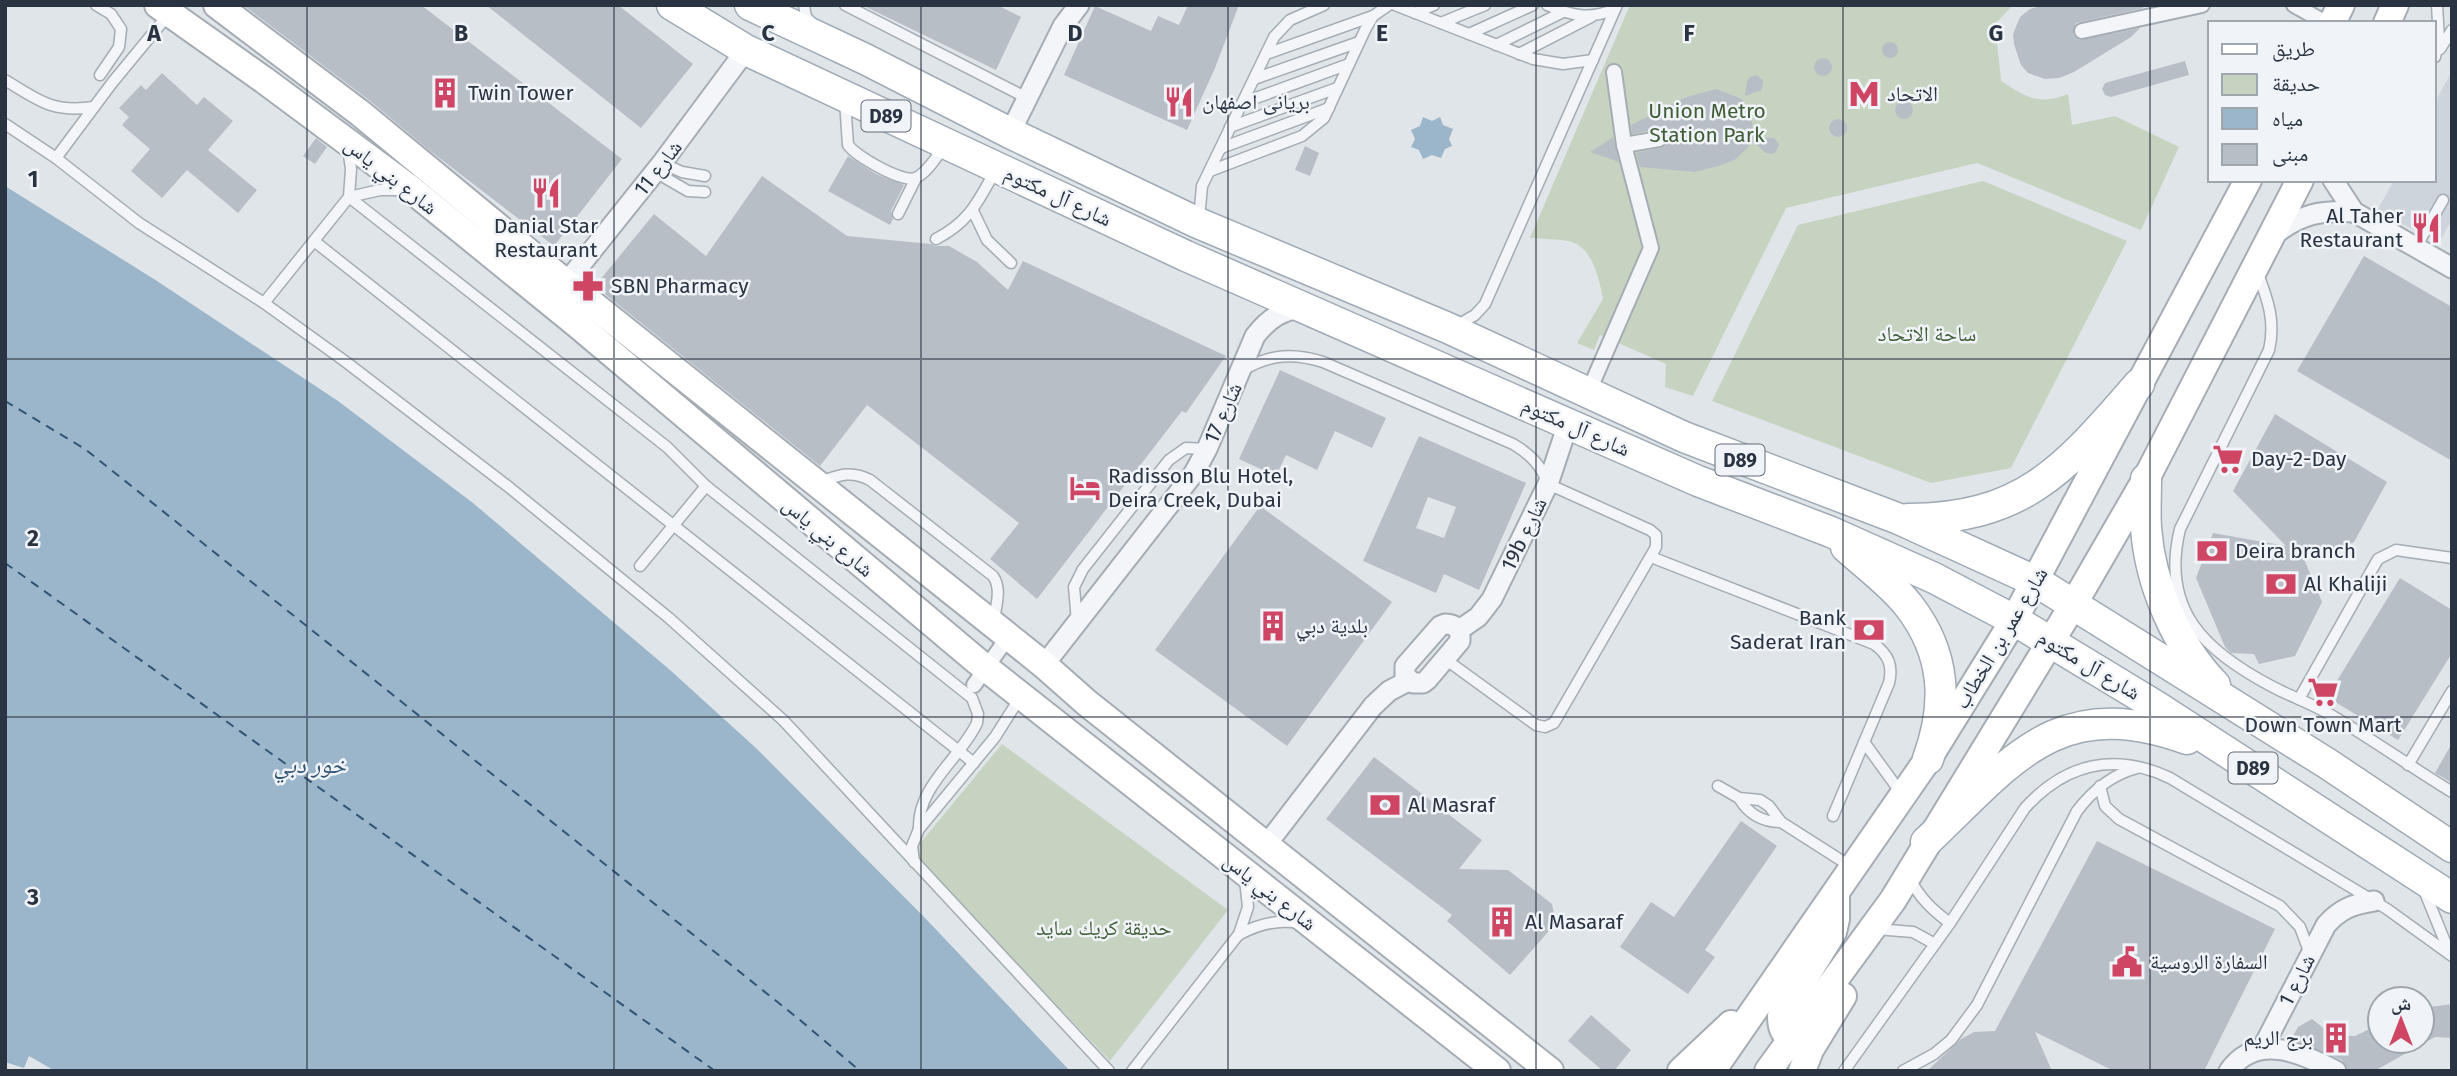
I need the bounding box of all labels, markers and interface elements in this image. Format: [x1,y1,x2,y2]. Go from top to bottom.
text: A [146,19,161,47]
text: B [454,19,468,47]
text: C [761,19,775,47]
text: D [1068,19,1083,47]
text: E [1376,19,1388,47]
text: F [1683,19,1695,47]
text: G [1989,19,2003,47]
legend [2208,21,2436,182]
text: طريق [2272,36,2315,62]
text: حديقة [2272,71,2320,97]
building icon: Twin Tower [428,76,462,110]
metro station icon: الاتحاد [1847,77,1881,111]
place label: Twin Tower [468,80,574,106]
place label: الاتحاد [1887,81,1938,107]
restaurant icon: بریانی اصفهان [1162,85,1196,119]
place label: بریانی اصفهان [1202,89,1310,115]
park label: Union Metro Station Park [1648,98,1766,148]
road number: D89 [862,100,910,132]
text: مياه [2272,106,2303,132]
street label: شارع بني ياس [337,132,443,223]
street label: شارع 11 [628,135,688,201]
text: مبنى [2272,141,2308,167]
street label: شارع آل مكتوم [1000,160,1116,233]
text: 1 [28,165,38,193]
restaurant icon: Danial Star Restaurant [529,176,563,210]
place label: Al Taher Restaurant [2300,203,2403,253]
restaurant icon: Al Taher Restaurant [2409,211,2443,245]
place label: Danial Star Restaurant [494,213,598,263]
pharmacy icon: SBN Pharmacy [571,269,605,303]
place label: SBN Pharmacy [611,273,749,299]
park label: ساحة الاتحاد [1878,321,1976,347]
street label: شارع 17 [1198,379,1248,447]
street label: شارع آل مكتوم [1518,392,1634,463]
supermarket icon: Day-2-Day [2211,442,2245,476]
road number: D89 [1716,444,1764,475]
place label: Day-2-Day [2251,446,2347,472]
place label: Radisson Blu Hotel, Deira Creek, Dubai [1108,463,1293,513]
hotel icon: Radisson Blu Hotel, Deira Creek, Dubai [1068,471,1102,505]
street label: شارع بني ياس [775,491,879,585]
street label: 19b شارع [1495,493,1553,575]
text: 2 [27,524,39,552]
bank icon: Deira branch [2195,534,2229,568]
place label: Deira branch [2235,538,2356,564]
street label: شارع عمر بن الخطاب [1948,562,2054,714]
bank icon: Al Khaliji [2264,567,2298,601]
place label: Al Khaliji [2304,571,2388,597]
place label: Bank Saderat Iran [1730,605,1846,655]
building icon: بلدية دبي [1256,609,1290,643]
place label: بلدية دبي [1296,613,1368,642]
bank icon: Bank Saderat Iran [1852,613,1886,647]
street label: شارع آل مكتوم [2032,624,2145,707]
supermarket icon: Down Town Mart [2306,675,2340,709]
place label: Down Town Mart [2244,712,2402,738]
water label: خور دبي [274,751,346,784]
road number: D89 [2228,752,2278,783]
bank icon: Al Masraf [1368,788,1402,822]
place label: Al Masraf [1408,792,1497,818]
street label: شارع بني ياس [1216,848,1322,939]
text: 3 [26,883,39,911]
building icon: Al Masaraf [1485,905,1519,939]
place label: Al Masaraf [1525,909,1625,935]
park label: حديقة كريك سايد [1036,915,1172,941]
public building icon: السفارة الروسية [2110,945,2144,979]
place label: السفارة الروسية [2150,949,2268,975]
street label: شارع 1 [2273,950,2321,1010]
north arrow [2366,985,2436,1055]
text: ش [2391,992,2411,1015]
building icon: برج الريم [2319,1021,2353,1055]
place label: برج الريم [2244,1025,2313,1052]

